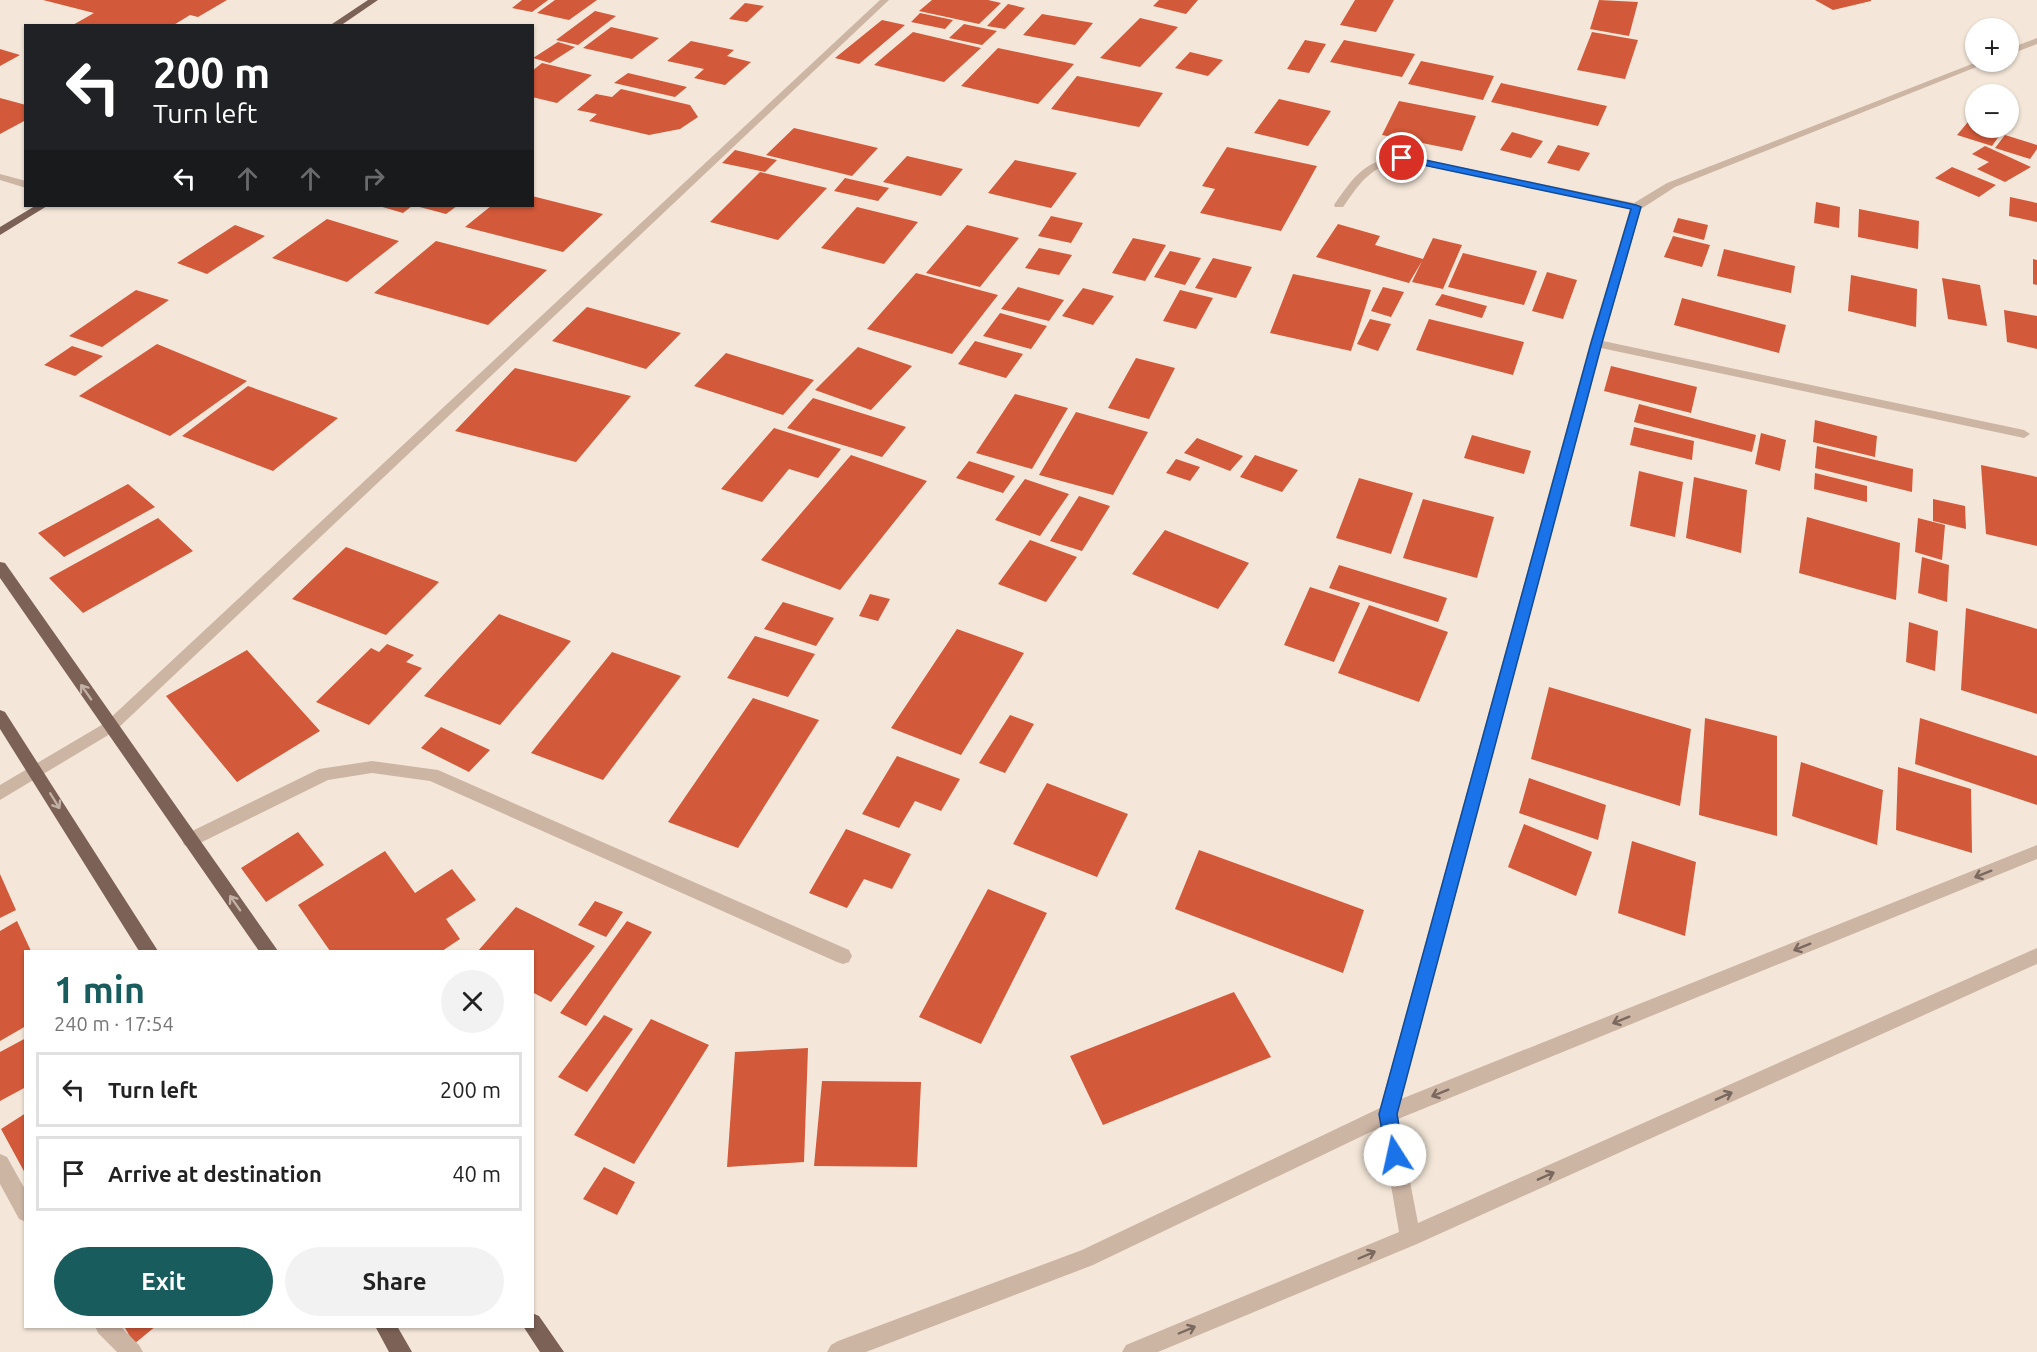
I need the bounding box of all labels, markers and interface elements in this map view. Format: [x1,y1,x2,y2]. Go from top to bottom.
map controls [1965,18,2019,138]
button: + [1965,18,2019,72]
icon: left [54,48,132,126]
text: 200 m [153,49,270,96]
button: − [1965,84,2019,138]
text: Turn left [153,98,257,128]
pin [1376,132,1427,183]
icon: arrive [1385,141,1418,174]
icon: left [168,162,201,195]
icon: ahead [231,162,264,195]
icon: ahead [294,162,327,195]
icon: right [357,162,390,195]
one-way arrow [80,685,92,701]
one-way arrow [48,792,61,809]
one-way arrow [1974,869,1993,880]
one-way arrow [229,896,241,912]
one-way arrow [1793,942,1812,953]
text: 1 min [54,969,145,1010]
button: close [441,970,504,1033]
text: 240 m · 17:54 [54,1012,174,1035]
one-way arrow [1612,1015,1631,1026]
icon: left [57,1073,90,1106]
text: Turn left [108,1077,198,1102]
text: 200 m [440,1077,501,1102]
one-way arrow [1432,1088,1450,1099]
one-way arrow [1714,1090,1732,1102]
position arrow [1363,1123,1427,1187]
icon: arrive [57,1157,90,1190]
text: Arrive at destination [108,1161,322,1186]
text: 40 m [452,1161,501,1186]
one-way arrow [1536,1170,1555,1181]
button: Exit [54,1247,273,1316]
button: Share [285,1247,504,1316]
one-way arrow [1358,1249,1376,1260]
one-way arrow [1178,1323,1196,1335]

